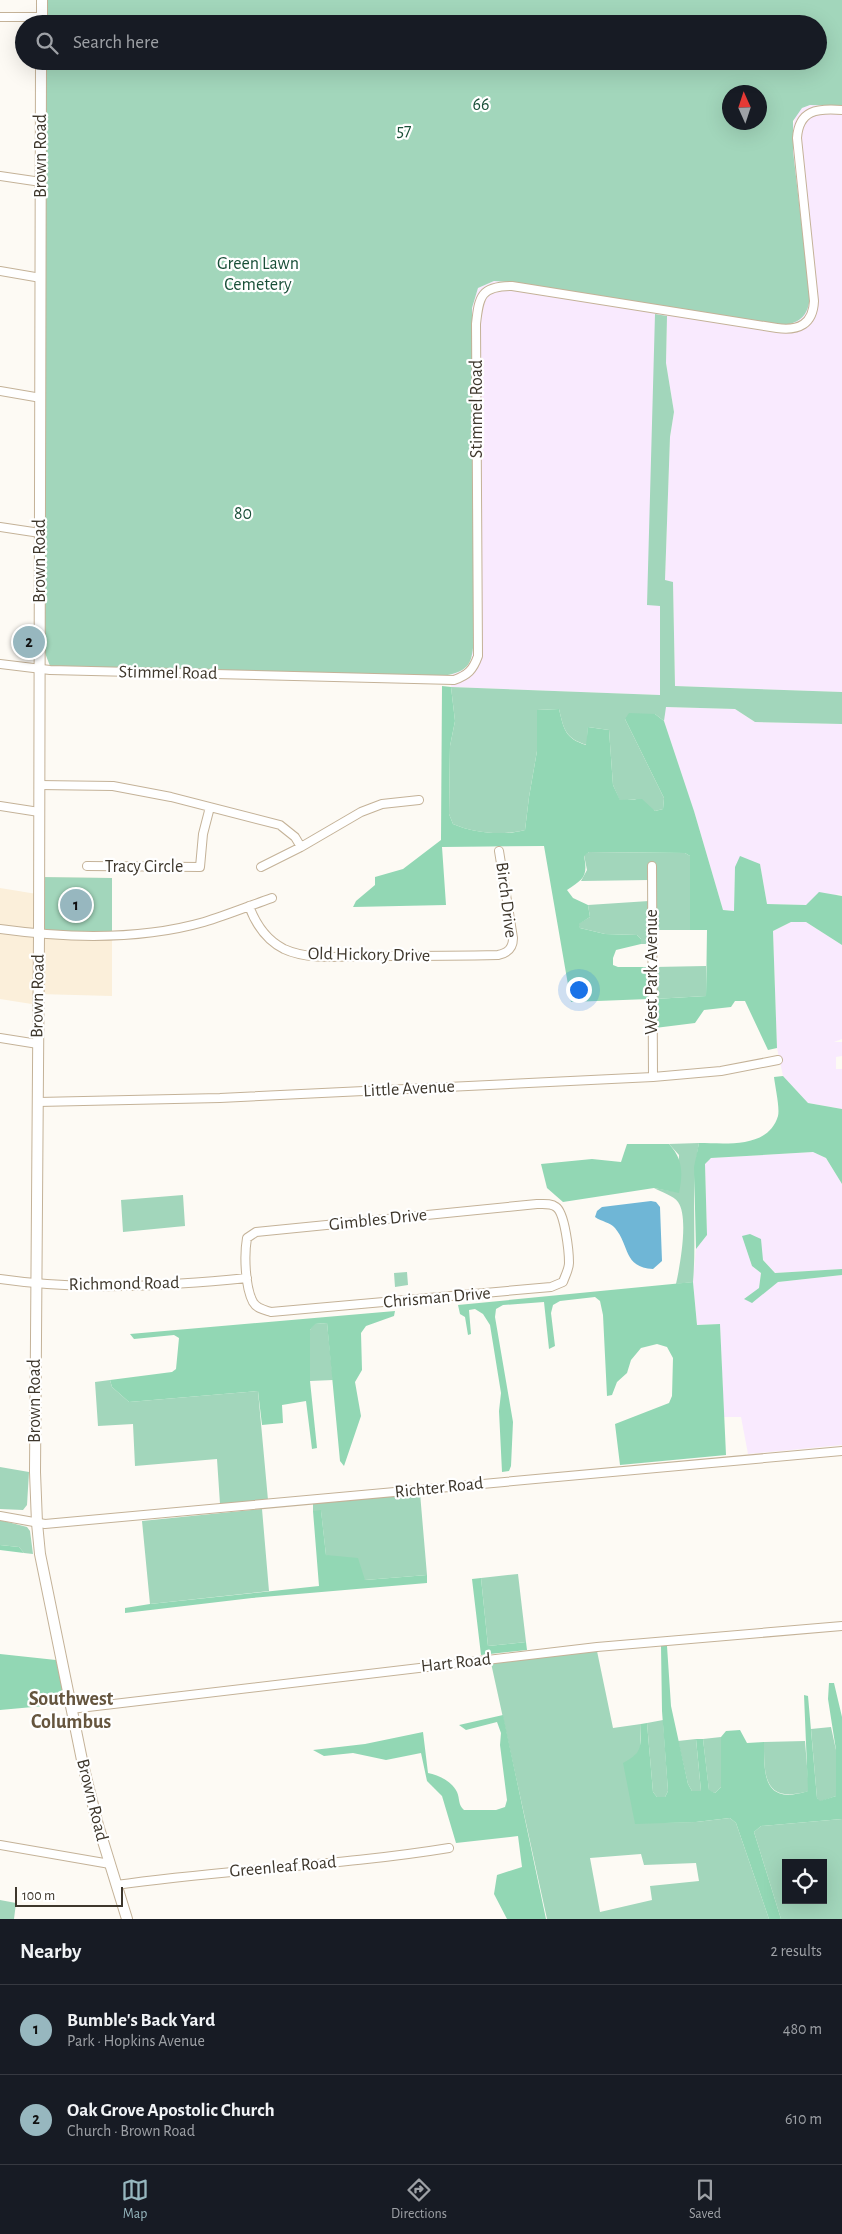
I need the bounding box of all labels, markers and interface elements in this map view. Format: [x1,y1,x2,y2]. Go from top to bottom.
search box [15,15,827,70]
icon: search [33,29,61,57]
text: Search here [73,33,159,52]
north arrow [722,85,767,130]
park label: 66 [473,96,489,114]
street label: Brown Road [32,114,50,198]
park label: 57 [396,122,412,140]
park label: Green Lawn Cemetery [217,255,299,294]
street label: Stimmel Road [468,360,486,458]
park label: 80 [234,505,252,523]
street label: Brown Road [31,519,49,603]
pin: 2 [13,623,45,661]
street label: Stimmel Road [118,663,218,683]
street label: Tracy Circle [105,858,183,876]
street label: Birch Drive [492,861,520,939]
pin: 1 [60,886,92,924]
street label: West Park Avenue [643,909,661,1035]
street label: Old Hickory Drive [308,945,430,965]
street label: Brown Road [28,954,48,1038]
your location [566,977,592,1003]
street label: Little Avenue [363,1078,455,1100]
street label: Gimbles Drive [328,1206,428,1234]
street label: Richmond Road [68,1274,180,1294]
street label: Chrisman Drive [383,1284,491,1312]
street label: Brown Road [26,1359,44,1443]
street label: Richter Road [394,1474,484,1502]
street label: Hart Road [420,1650,492,1676]
district label: Southwest Columbus [29,1689,114,1732]
street label: Brown Road [73,1757,111,1843]
street label: Greenleaf Road [229,1853,337,1881]
map controls [782,1859,827,1904]
button: locate [782,1859,827,1904]
scale bar [15,1884,122,1907]
text: 100 m [22,1889,55,1903]
text: Nearby [20,1941,81,1962]
text: 2 results [770,1943,822,1959]
text: Bumble's Back Yard [67,2011,215,2030]
text: 1 [33,2021,39,2037]
text: 480 m [783,2021,822,2037]
text: Park · Hopkins Avenue [67,2033,205,2049]
text: Oak Grove Apostolic Church [67,2101,275,2120]
text: 2 [32,2111,40,2127]
text: 610 m [785,2111,822,2127]
text: Church · Brown Road [67,2123,195,2139]
tab: Map [121,2176,149,2223]
tab: Directions [391,2176,447,2223]
tab: Saved [689,2176,721,2223]

